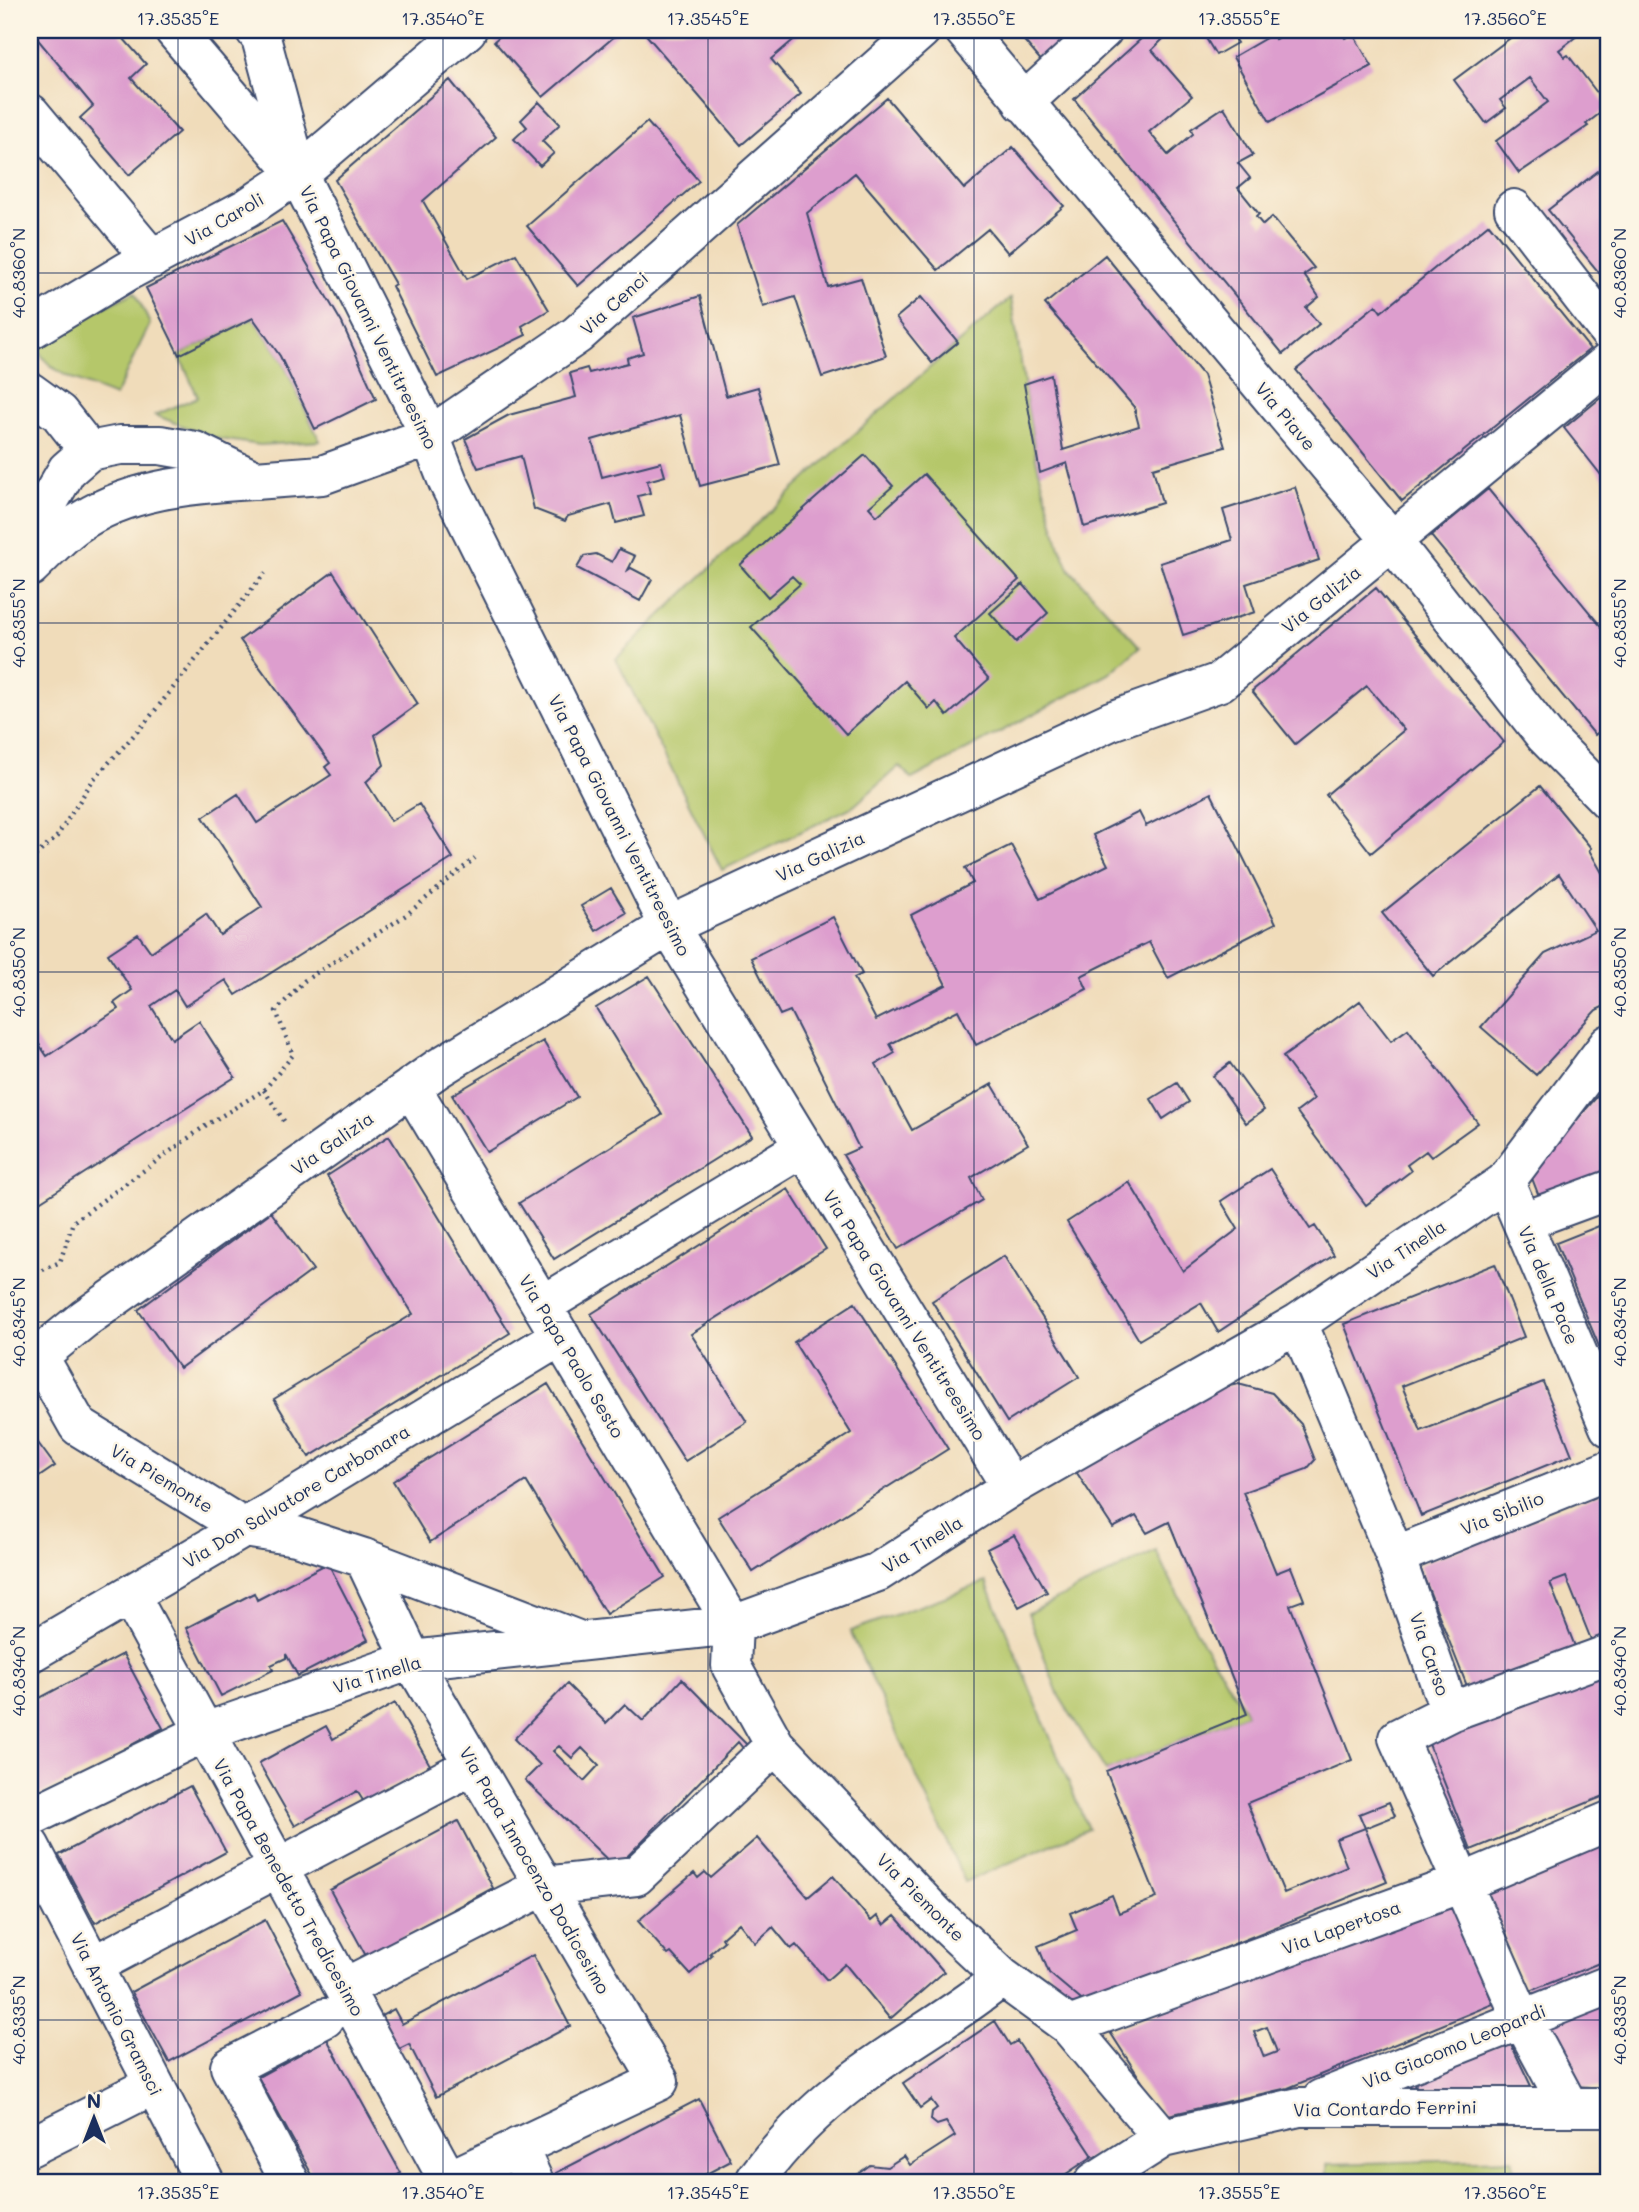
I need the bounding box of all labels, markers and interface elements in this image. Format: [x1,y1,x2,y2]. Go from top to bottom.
text: 17.3535°E [137,6,219,30]
text: 17.3540°E [401,6,485,30]
text: 17.3545°E [667,6,749,30]
text: 17.3550°E [932,6,1016,30]
text: 17.3555°E [1198,6,1280,30]
text: 17.3560°E [1463,6,1547,30]
street label: Via Papa Giovanni Ventitreesimo [295,181,444,453]
street label: Via Caroli [180,187,268,251]
text: 40.8360°N [6,228,30,318]
text: 40.8360°N [1607,228,1631,318]
street label: Via Cenci [575,266,653,340]
street label: Via Piave [1250,377,1322,455]
street label: Via Galizia [1276,560,1366,638]
text: 40.8355°N [6,578,30,668]
text: 40.8355°N [1607,578,1631,668]
street label: Via Papa Giovanni Ventitreesimo [543,690,697,960]
street label: Via Galizia [772,825,868,887]
text: 40.8350°N [6,927,30,1017]
text: 40.8350°N [1607,927,1631,1017]
street label: Via Galizia [286,1106,378,1180]
street label: Via Papa Giovanni Ventitreesimo [818,1185,992,1445]
street label: Via Tinella [1362,1214,1450,1284]
street label: Via della Pace [1513,1222,1585,1348]
street label: Via Papa Paolo Sesto [514,1270,631,1443]
text: 40.8345°N [6,1277,30,1367]
text: 40.8345°N [1607,1277,1631,1367]
street label: Via Don Salvatore Carbonara [178,1419,414,1573]
street label: Via Piemonte [106,1438,218,1518]
street label: Via Sibilio [1457,1485,1547,1540]
street label: Via Tinella [877,1510,967,1578]
street label: Via Carso [1405,1609,1456,1699]
text: 40.8340°N [6,1626,30,1716]
text: 40.8340°N [1607,1626,1631,1716]
street label: Via Tinella [330,1649,424,1699]
street label: Via Papa Innocenzo Dodicesimo [454,1742,616,1998]
street label: Via Papa Benedetto Tredicesimo [208,1754,370,2020]
street label: Via Piemonte [872,1848,970,1946]
street label: Via Lapertosa [1278,1894,1404,1960]
street label: Via Antonio Gramsci [66,1928,168,2100]
text: 40.8335°N [6,1975,30,2065]
text: 40.8335°N [1607,1975,1631,2065]
street label: Via Giacomo Leopardi [1359,1998,1549,2094]
north arrow [60,2082,130,2152]
text: N [87,2088,101,2113]
street label: Via Contardo Ferrini [1293,2094,1477,2122]
text: 17.3535°E [137,2180,219,2204]
text: 17.3540°E [401,2180,485,2204]
text: 17.3545°E [667,2180,749,2204]
text: 17.3550°E [932,2180,1016,2204]
text: 17.3555°E [1198,2180,1280,2204]
text: 17.3560°E [1463,2180,1547,2204]

